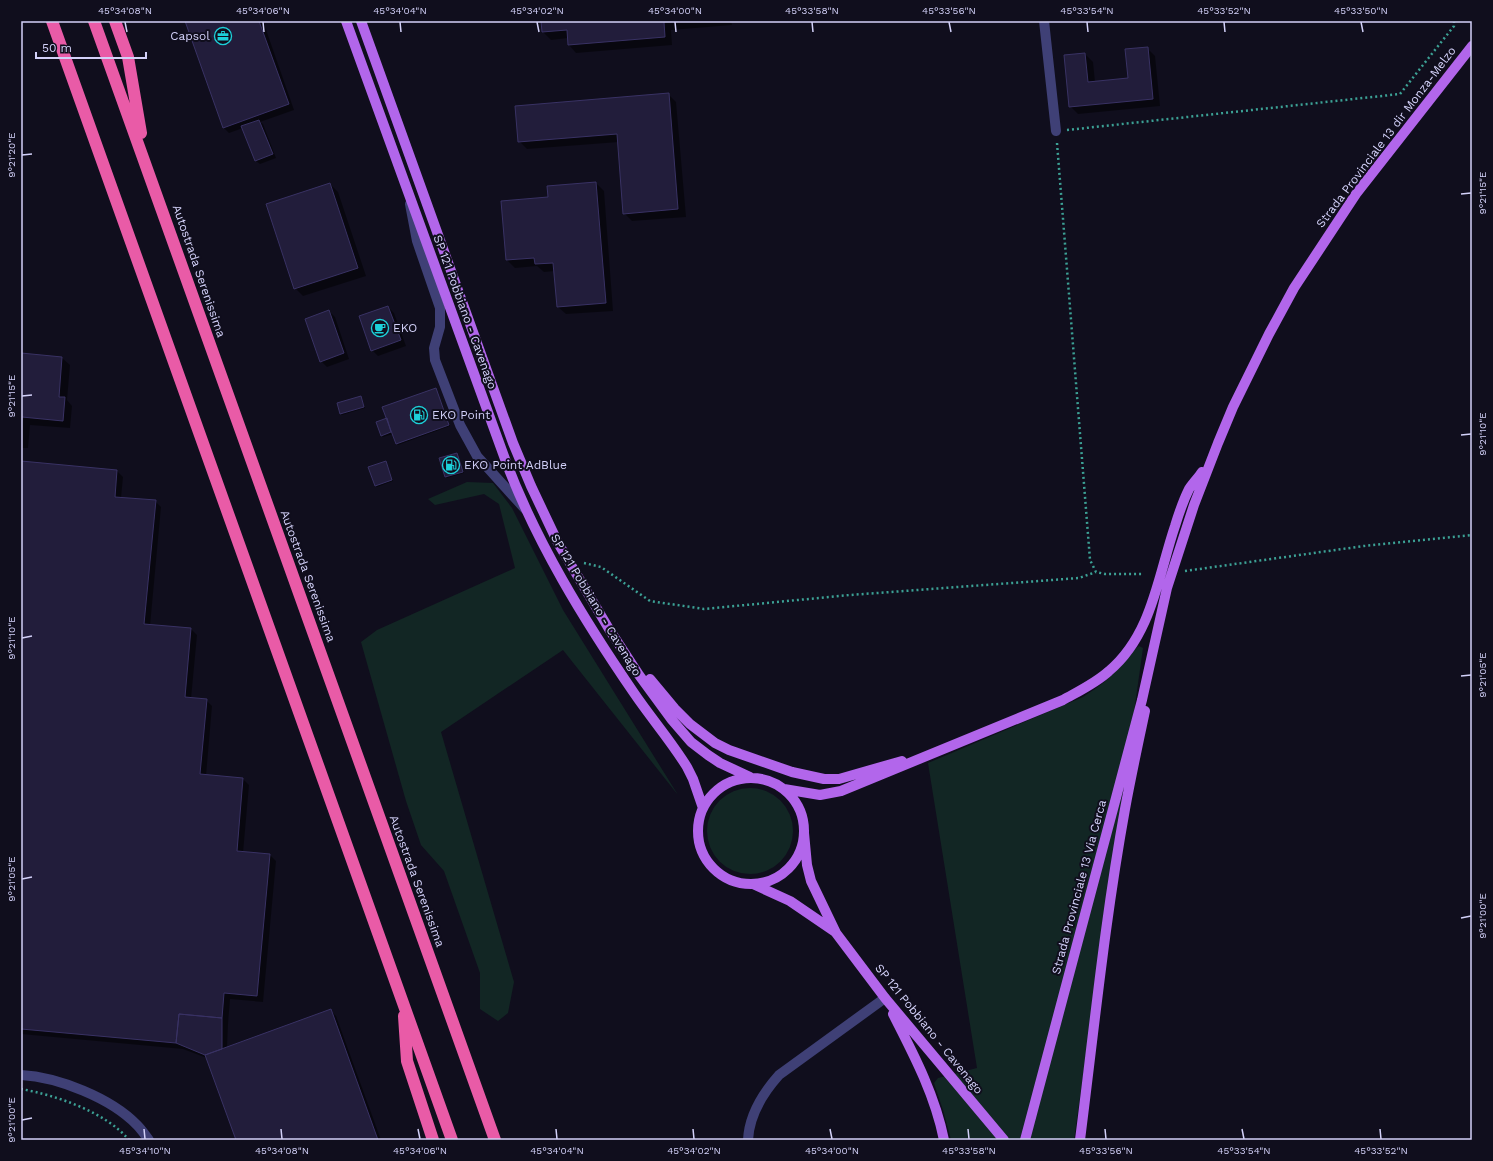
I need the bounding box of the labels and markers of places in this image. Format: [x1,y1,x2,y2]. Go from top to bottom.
office icon: Capsol [213,26,233,46]
place label: Capsol [170,29,210,43]
cafe icon: EKO [370,318,390,338]
place label: EKO [393,321,417,335]
fuel station icon: EKO Point [409,405,429,425]
place label: EKO Point [432,408,490,422]
fuel station icon: EKO Point AdBlue [441,455,461,475]
place label: EKO Point AdBlue [464,458,567,472]

